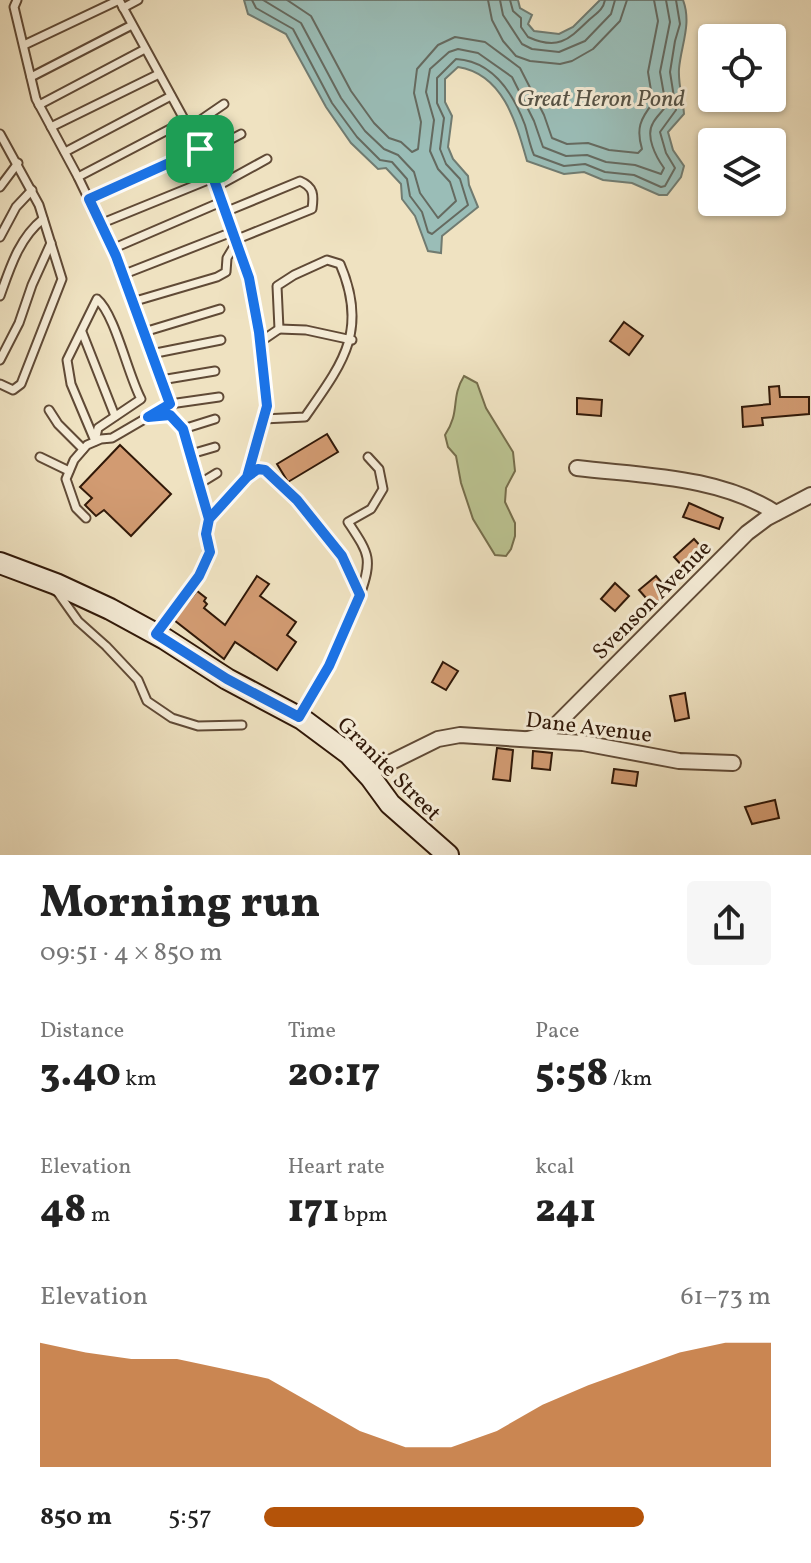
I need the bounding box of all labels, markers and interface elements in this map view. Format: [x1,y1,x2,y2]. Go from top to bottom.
map controls [698,24,786,216]
button: locate [698,24,786,112]
water label: Great Heron Pond [517,83,685,117]
pin [166,115,234,183]
icon: arrive [178,127,222,171]
button: layers [698,128,786,216]
street label: Svenson Avenue [586,534,719,667]
street label: Dane Avenue [524,705,654,752]
street label: Granite Street [329,711,447,829]
text: Morning run [40,874,320,935]
button: share [687,881,771,965]
text: 09:51 · 4 × 850 m [40,935,223,971]
text: Distance [40,1016,124,1047]
text: Time [288,1016,336,1047]
text: Pace [535,1016,579,1047]
text: 3.40 [40,1047,121,1103]
text: 20:17 [288,1047,380,1103]
text: 5:58 [535,1047,608,1103]
text: km [121,1064,157,1095]
text: /km [608,1064,652,1095]
text: Elevation [40,1152,131,1183]
text: Heart rate [288,1152,385,1183]
text: kcal [535,1152,574,1183]
text: 48 [40,1183,86,1239]
text: 171 [288,1183,339,1239]
text: 241 [535,1183,596,1239]
text: m [86,1200,110,1231]
text: bpm [339,1200,388,1231]
text: Elevation [40,1279,148,1315]
text: 61–73 m [680,1279,771,1315]
text: 850 m [40,1499,112,1535]
text: 5:57 [168,1499,212,1535]

